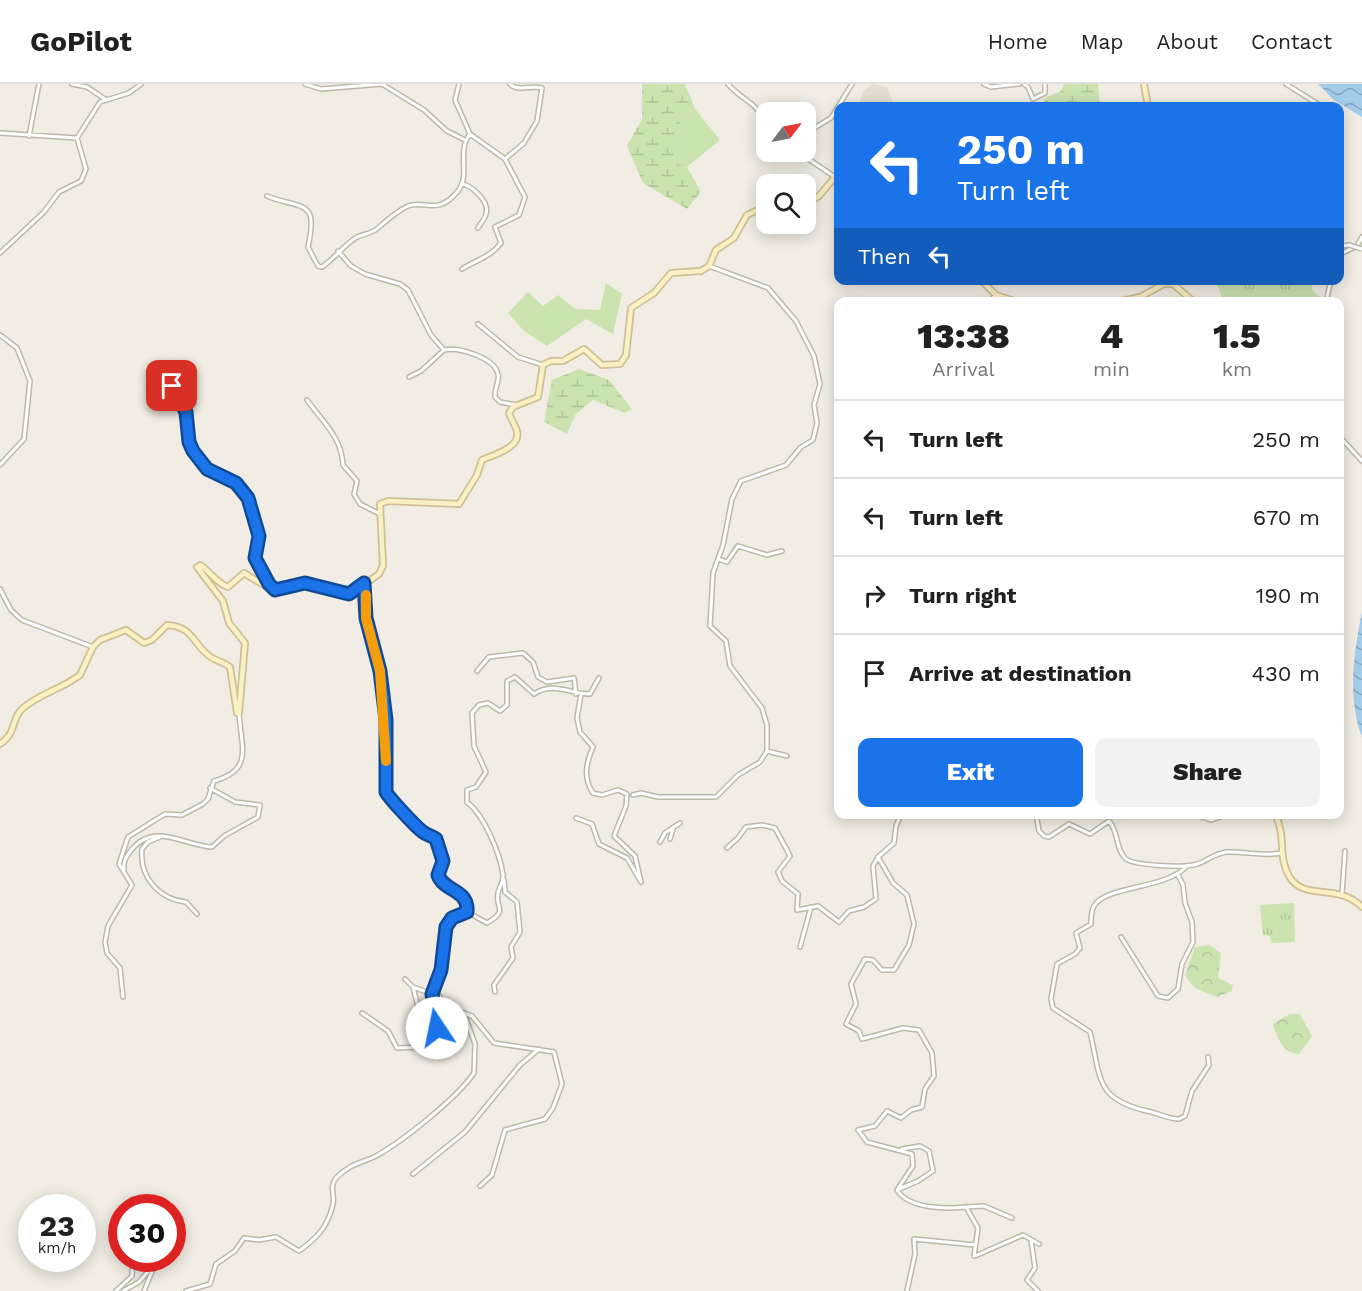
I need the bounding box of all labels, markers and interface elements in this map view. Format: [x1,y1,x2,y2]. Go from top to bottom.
text: GoPilot [30,25,132,58]
text: Home [988,29,1048,54]
text: Map [1081,29,1124,54]
text: About [1157,29,1218,54]
text: Contact [1251,29,1332,54]
north arrow [756,102,816,162]
map controls [756,102,816,234]
text: 250 m [957,125,1085,174]
icon: left [858,126,936,204]
button: search [756,174,816,234]
text: Turn left [957,175,1069,207]
icon: left [923,240,956,273]
text: Then [858,244,911,269]
text: 13:38 [917,315,1010,357]
text: 4 [1100,315,1123,357]
text: 1.5 [1213,315,1261,357]
text: Arrival [932,357,995,381]
text: min [1093,357,1130,381]
text: km [1222,357,1252,381]
pin [146,360,197,411]
icon: arrive [155,369,188,402]
icon: left [858,423,891,456]
text: Turn left [909,427,1003,452]
text: 250 m [1252,427,1320,452]
icon: left [858,501,891,534]
text: Turn left [909,505,1003,530]
text: 670 m [1253,505,1320,530]
icon: right [858,579,891,612]
text: Turn right [909,583,1016,608]
text: 190 m [1256,583,1320,608]
icon: arrive [858,657,891,690]
text: Arrive at destination [909,661,1132,686]
text: 430 m [1252,661,1320,686]
button: Exit [858,738,1083,807]
button: Share [1095,738,1320,807]
position arrow [405,996,469,1060]
speed limit sign: 30 [108,1194,186,1272]
text: 23 [39,1208,75,1243]
text: km/h [38,1239,76,1257]

